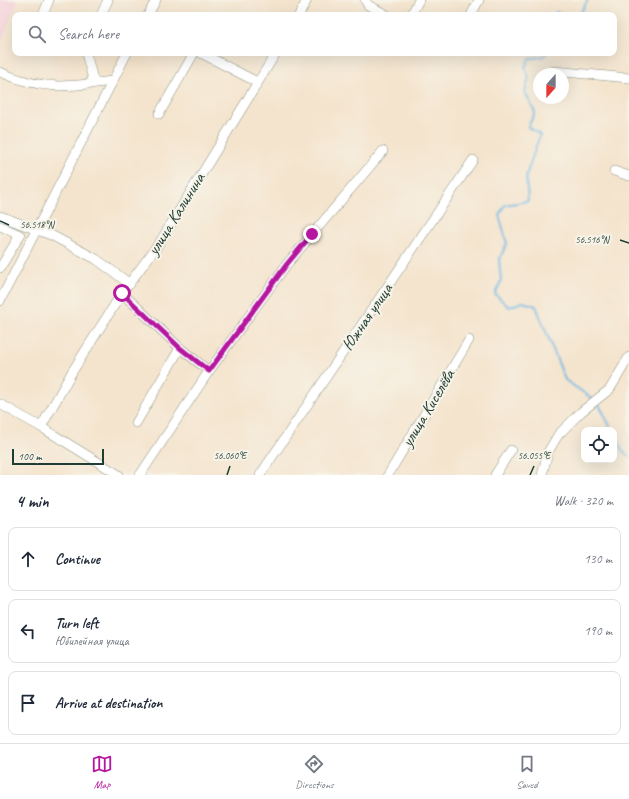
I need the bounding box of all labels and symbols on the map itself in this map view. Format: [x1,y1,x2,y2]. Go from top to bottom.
north arrow [533,68,569,104]
street label: улица Калинина [142,168,210,260]
text: 56.518°N [20,218,56,231]
route end [303,225,321,243]
text: 56.516°N [575,233,611,246]
street label: Южная улица [337,278,398,355]
route start [113,284,131,302]
street label: улица Киселёва [396,364,460,451]
scale bar [12,447,104,466]
text: 56.060°E [214,449,248,462]
text: 56.055°E [518,449,552,462]

